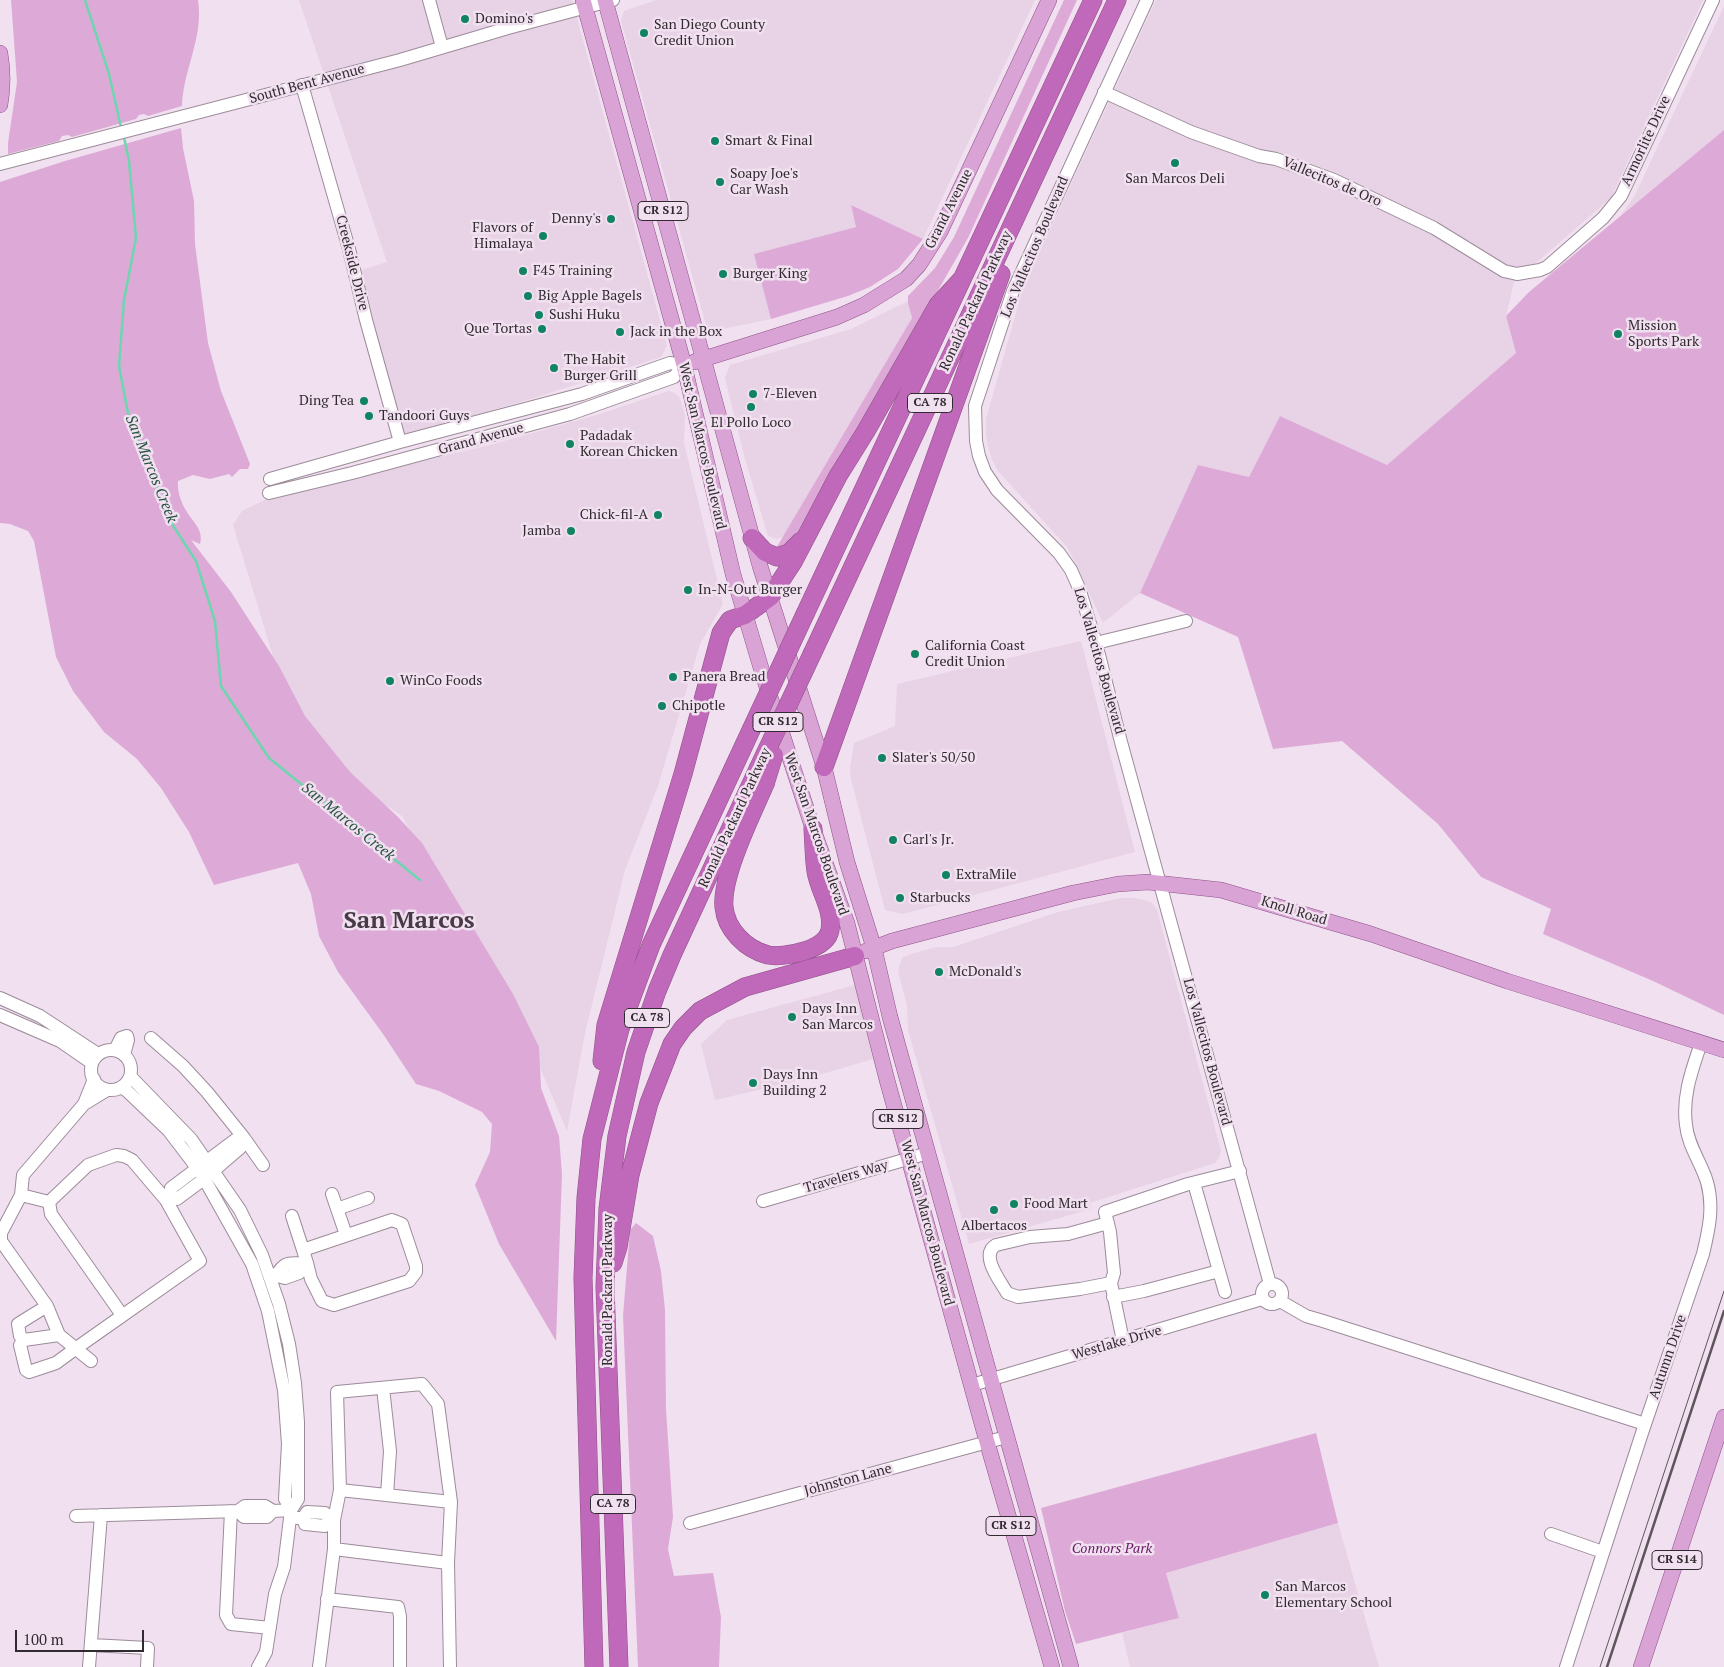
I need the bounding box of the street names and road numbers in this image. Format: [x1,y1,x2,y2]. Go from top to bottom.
street label: South Bent Avenue [248,61,366,107]
street label: Armorlite Drive [1618,93,1674,189]
street label: Vallecitos de Oro [1280,154,1384,210]
street label: Grand Avenue [922,166,976,252]
street label: Los Vallecitos Boulevard [998,174,1072,320]
road number: CR S12 [638,202,688,220]
street label: Creekside Drive [332,214,372,312]
street label: Ronald Packard Parkway [936,228,1016,374]
street label: West San Marcos Boulevard [675,361,729,531]
road number: CA 78 [908,393,952,412]
street label: Grand Avenue [437,420,525,458]
street label: Los Vallecitos Boulevard [1070,586,1128,736]
road number: CR S12 [753,712,803,732]
street label: Ronald Packard Parkway [695,745,775,891]
street label: West San Marcos Boulevard [780,750,852,918]
street label: Knoll Road [1259,893,1329,929]
street label: Los Vallecitos Boulevard [1179,977,1235,1127]
road number: CA 78 [624,1008,670,1028]
road number: CR S12 [873,1110,923,1128]
street label: West San Marcos Boulevard [897,1138,957,1308]
street label: Travelers Way [802,1157,890,1197]
street label: Ronald Packard Parkway [600,1214,616,1366]
street label: Autumn Drive [1646,1313,1690,1401]
street label: Westlake Drive [1070,1322,1164,1364]
street label: Johnston Lane [802,1460,894,1500]
road number: CA 78 [590,1495,636,1514]
road number: CR S12 [986,1516,1036,1535]
road number: CR S14 [1652,1550,1702,1570]

